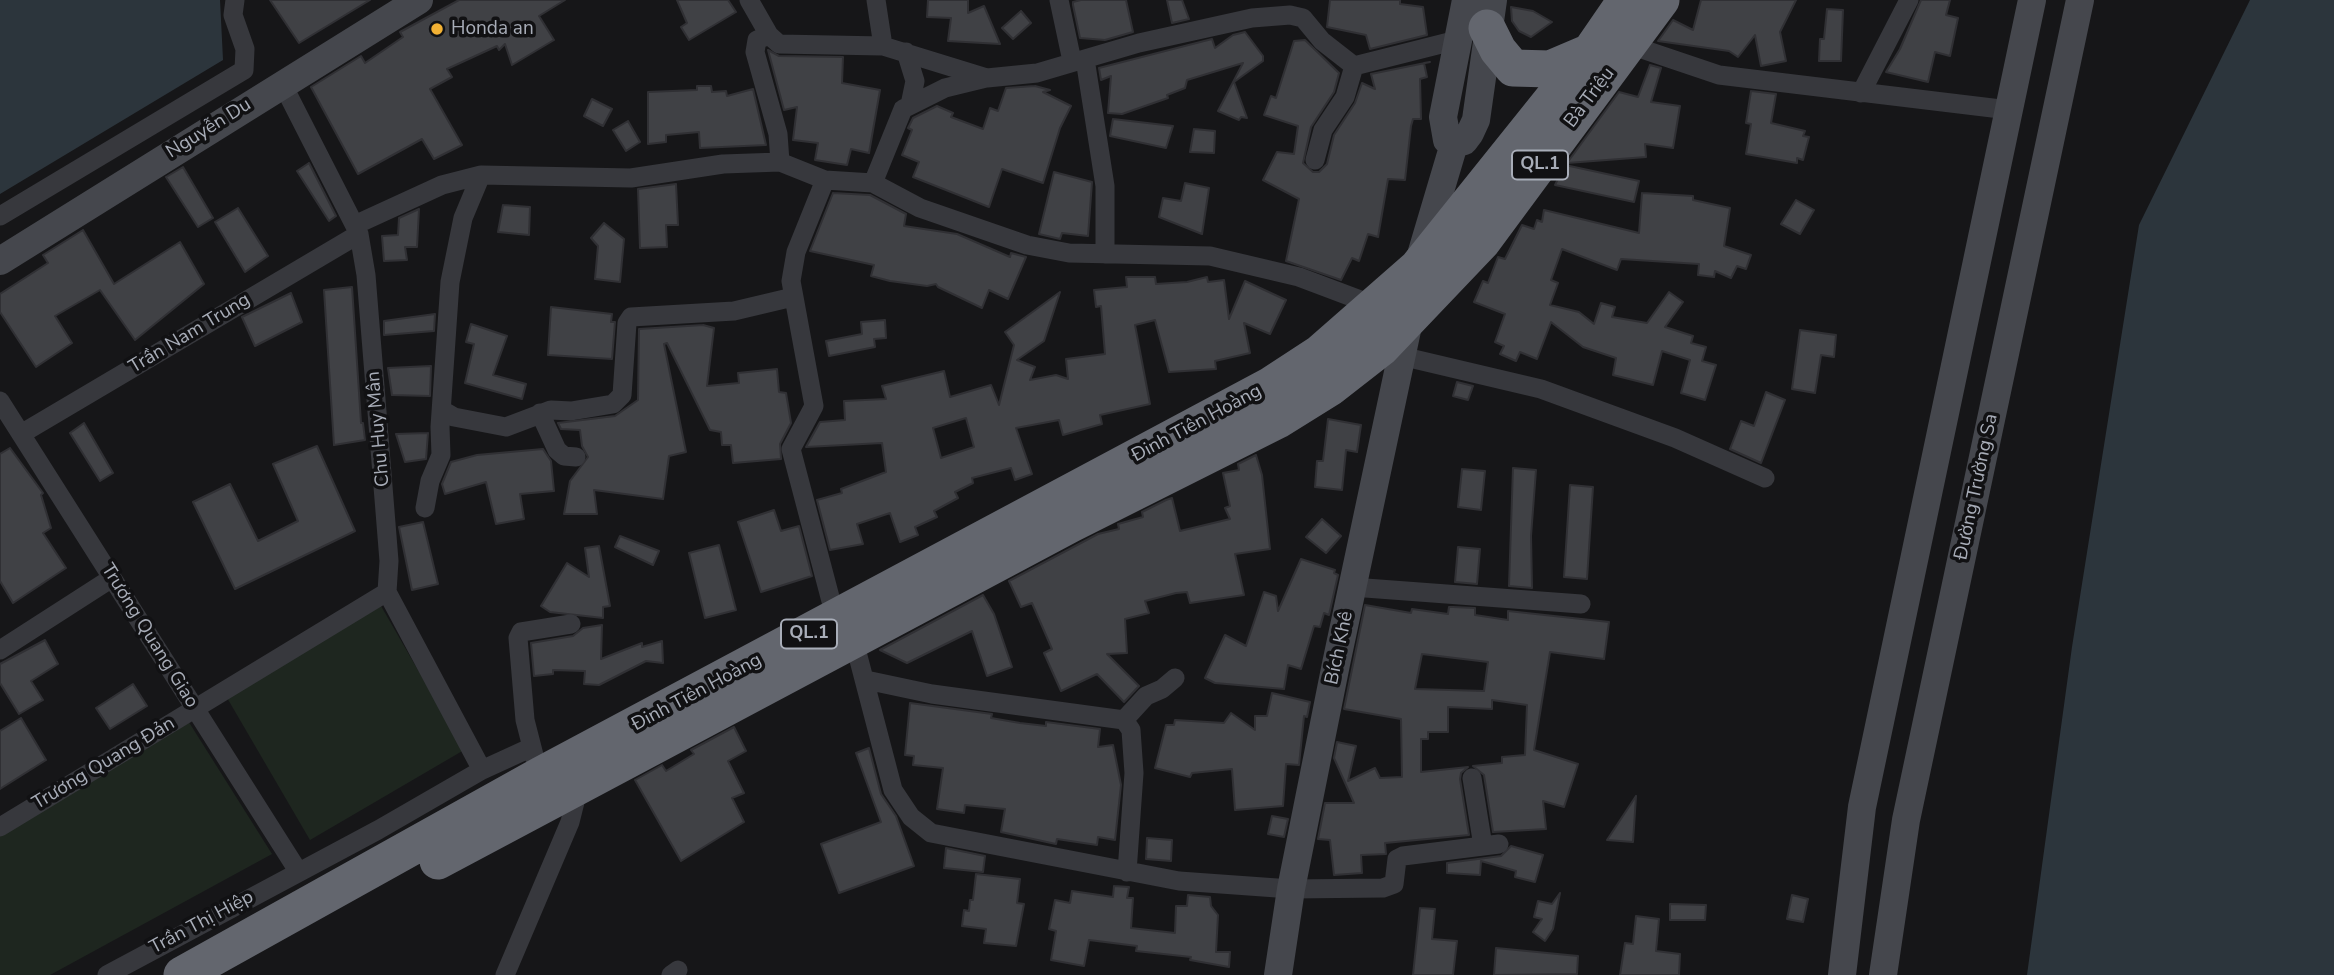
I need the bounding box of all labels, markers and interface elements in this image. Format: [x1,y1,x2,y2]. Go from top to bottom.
place label: Honda an [451,18,534,40]
marker: Honda an [429,21,445,37]
street label: Bà Triệu [1560,63,1620,133]
street label: Nguyễn Du [162,94,256,164]
road number: QL.1 [1512,150,1568,180]
street label: Trần Nam Trung [125,289,255,379]
street label: Chu Huy Mân [363,370,395,488]
street label: Đinh Tiên Hoàng [1128,380,1266,468]
street label: Đường Trường Sa [1950,412,2004,562]
street label: Trương Quang Giao [95,560,203,712]
street label: Bích Khê [1321,609,1359,687]
road number: QL.1 [781,620,837,648]
street label: Đinh Tiên Hoàng [628,649,766,737]
street label: Trương Quang Đản [29,713,179,815]
street label: Trần Thị Hiệp [146,886,258,960]

